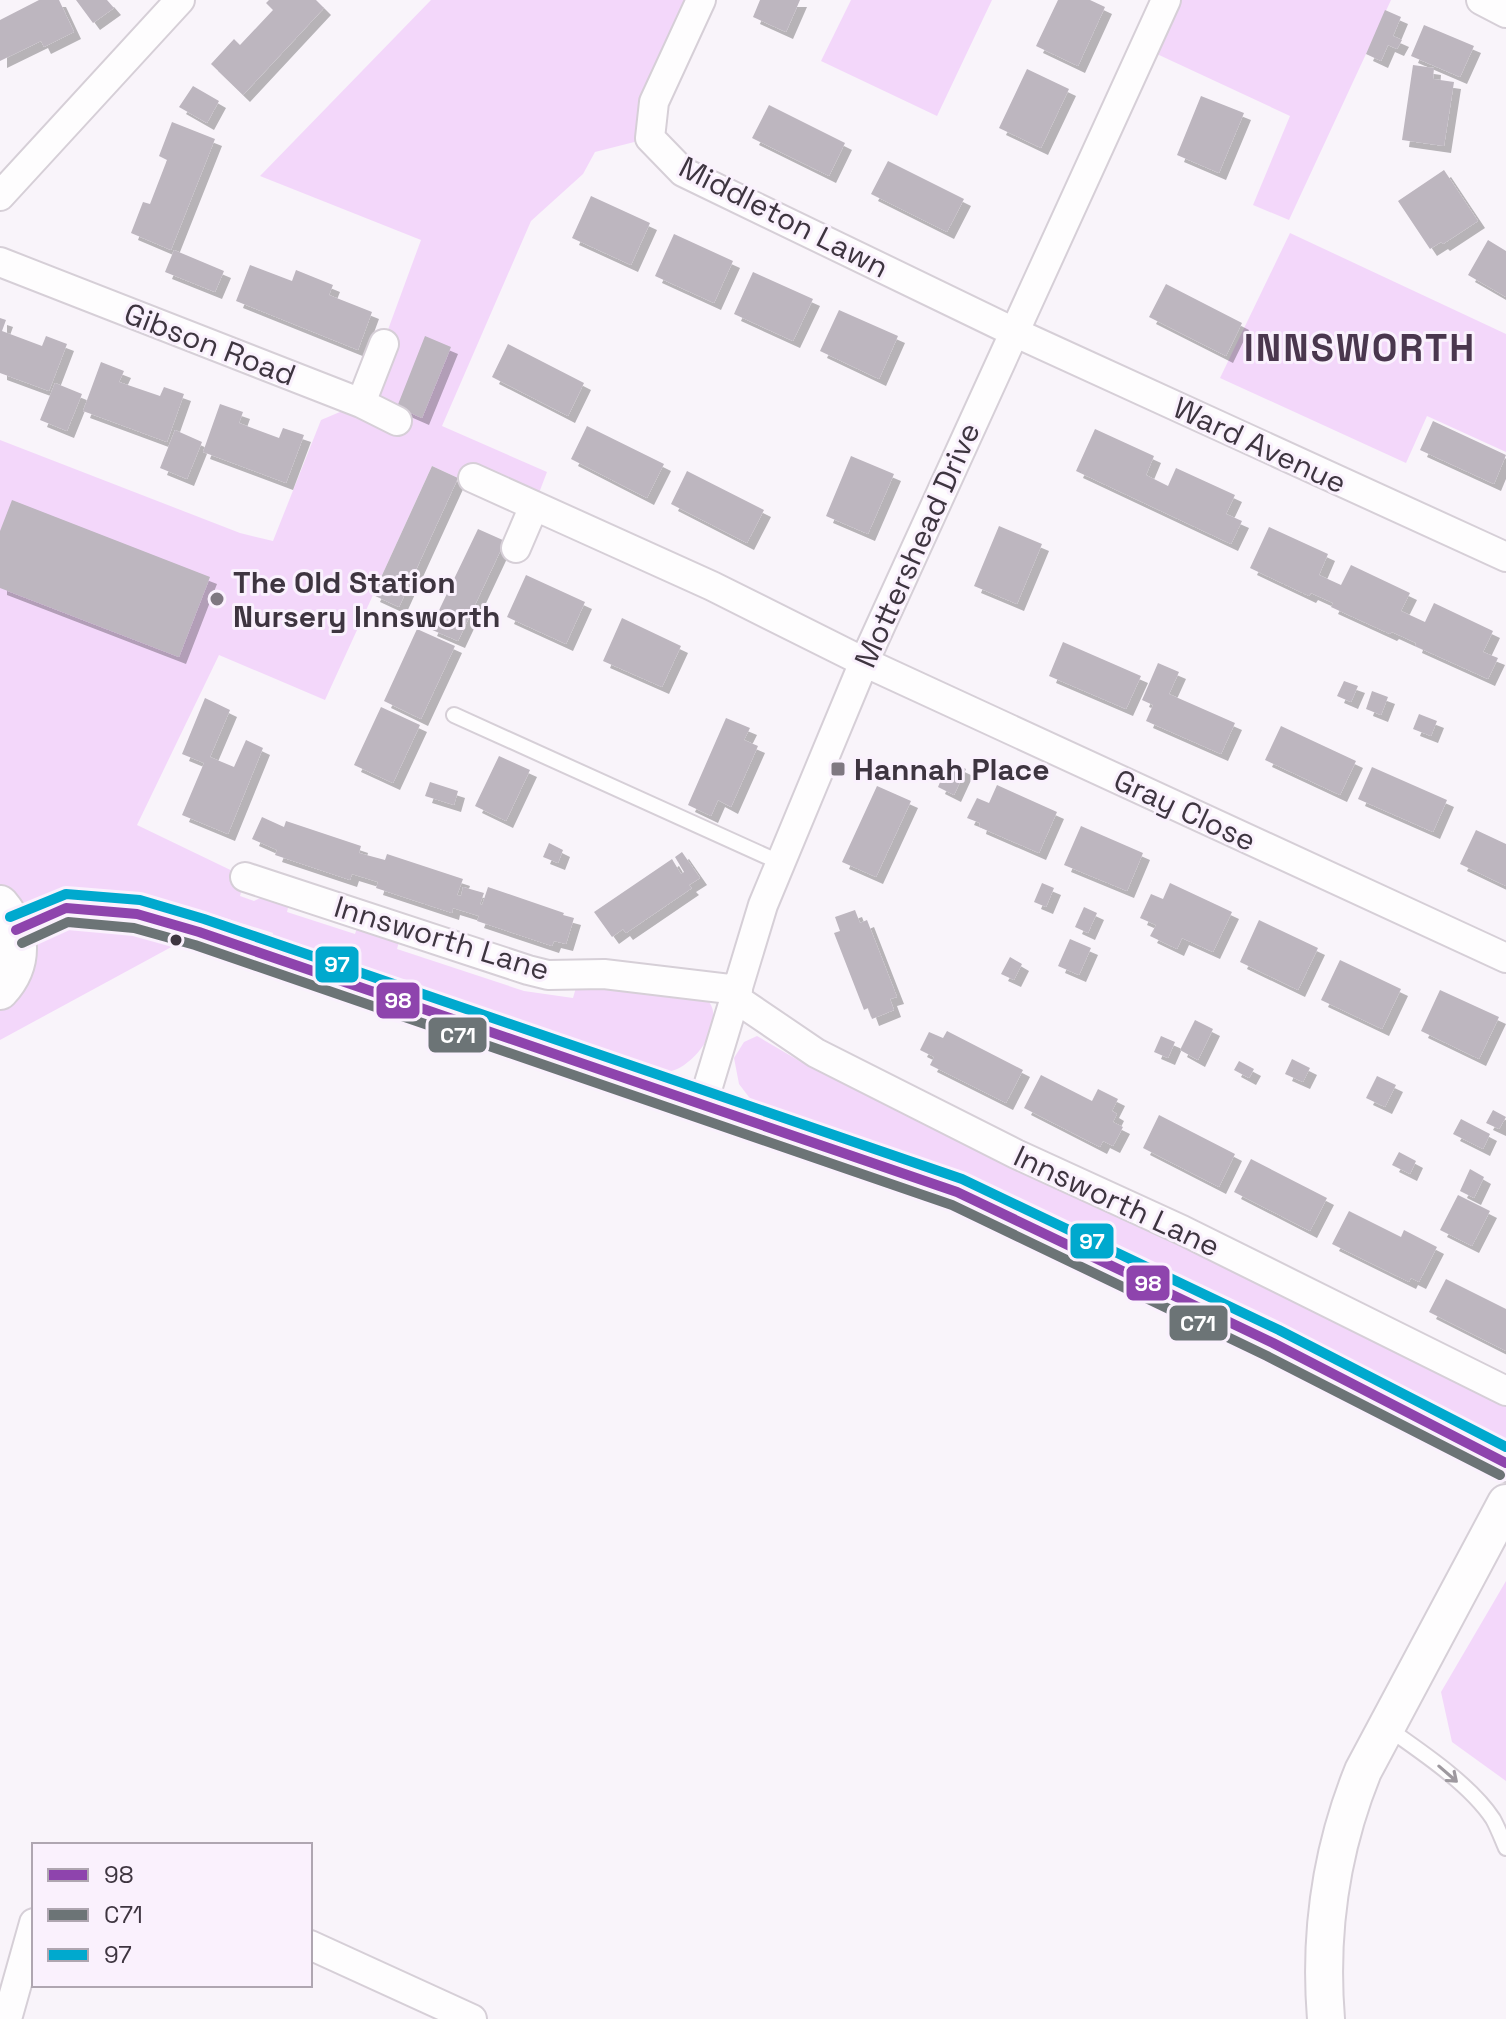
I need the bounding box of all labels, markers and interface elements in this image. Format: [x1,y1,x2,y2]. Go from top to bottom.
street label: Middleton Lawn [673,147,895,287]
street label: Gibson Road [119,293,301,395]
district label: INNSWORTH [1244,324,1476,372]
street label: Ward Avenue [1167,388,1353,502]
street label: Mottershead Drive [845,416,989,674]
place label: The Old Station Nursery Innsworth [233,563,501,636]
marker: The Old Station Nursery Innsworth [208,590,226,608]
place label: Hannah Place [854,750,1049,789]
marker: Hannah Place [829,760,847,778]
street label: Gray Close [1108,760,1262,860]
street label: Innsworth Lane [330,887,554,989]
unlabelled marker [168,932,184,948]
line badge: 97 [314,945,360,984]
text: 97 [324,950,350,978]
line badge: 98 [375,981,421,1020]
text: 98 [385,986,411,1014]
line badge: C71 [427,1016,488,1054]
text: C71 [440,1021,476,1049]
street label: Innsworth Lane [1008,1136,1226,1266]
line badge: 97 [1069,1222,1115,1260]
text: 97 [1079,1227,1105,1255]
line badge: 98 [1125,1264,1171,1302]
text: 98 [1135,1269,1161,1297]
line badge: C71 [1168,1304,1229,1342]
text: C71 [1180,1309,1216,1337]
one-way arrow [1437,1765,1457,1783]
legend [32,1843,312,1987]
text: 98 [104,1859,134,1890]
text: C71 [104,1899,143,1930]
text: 97 [104,1939,132,1970]

